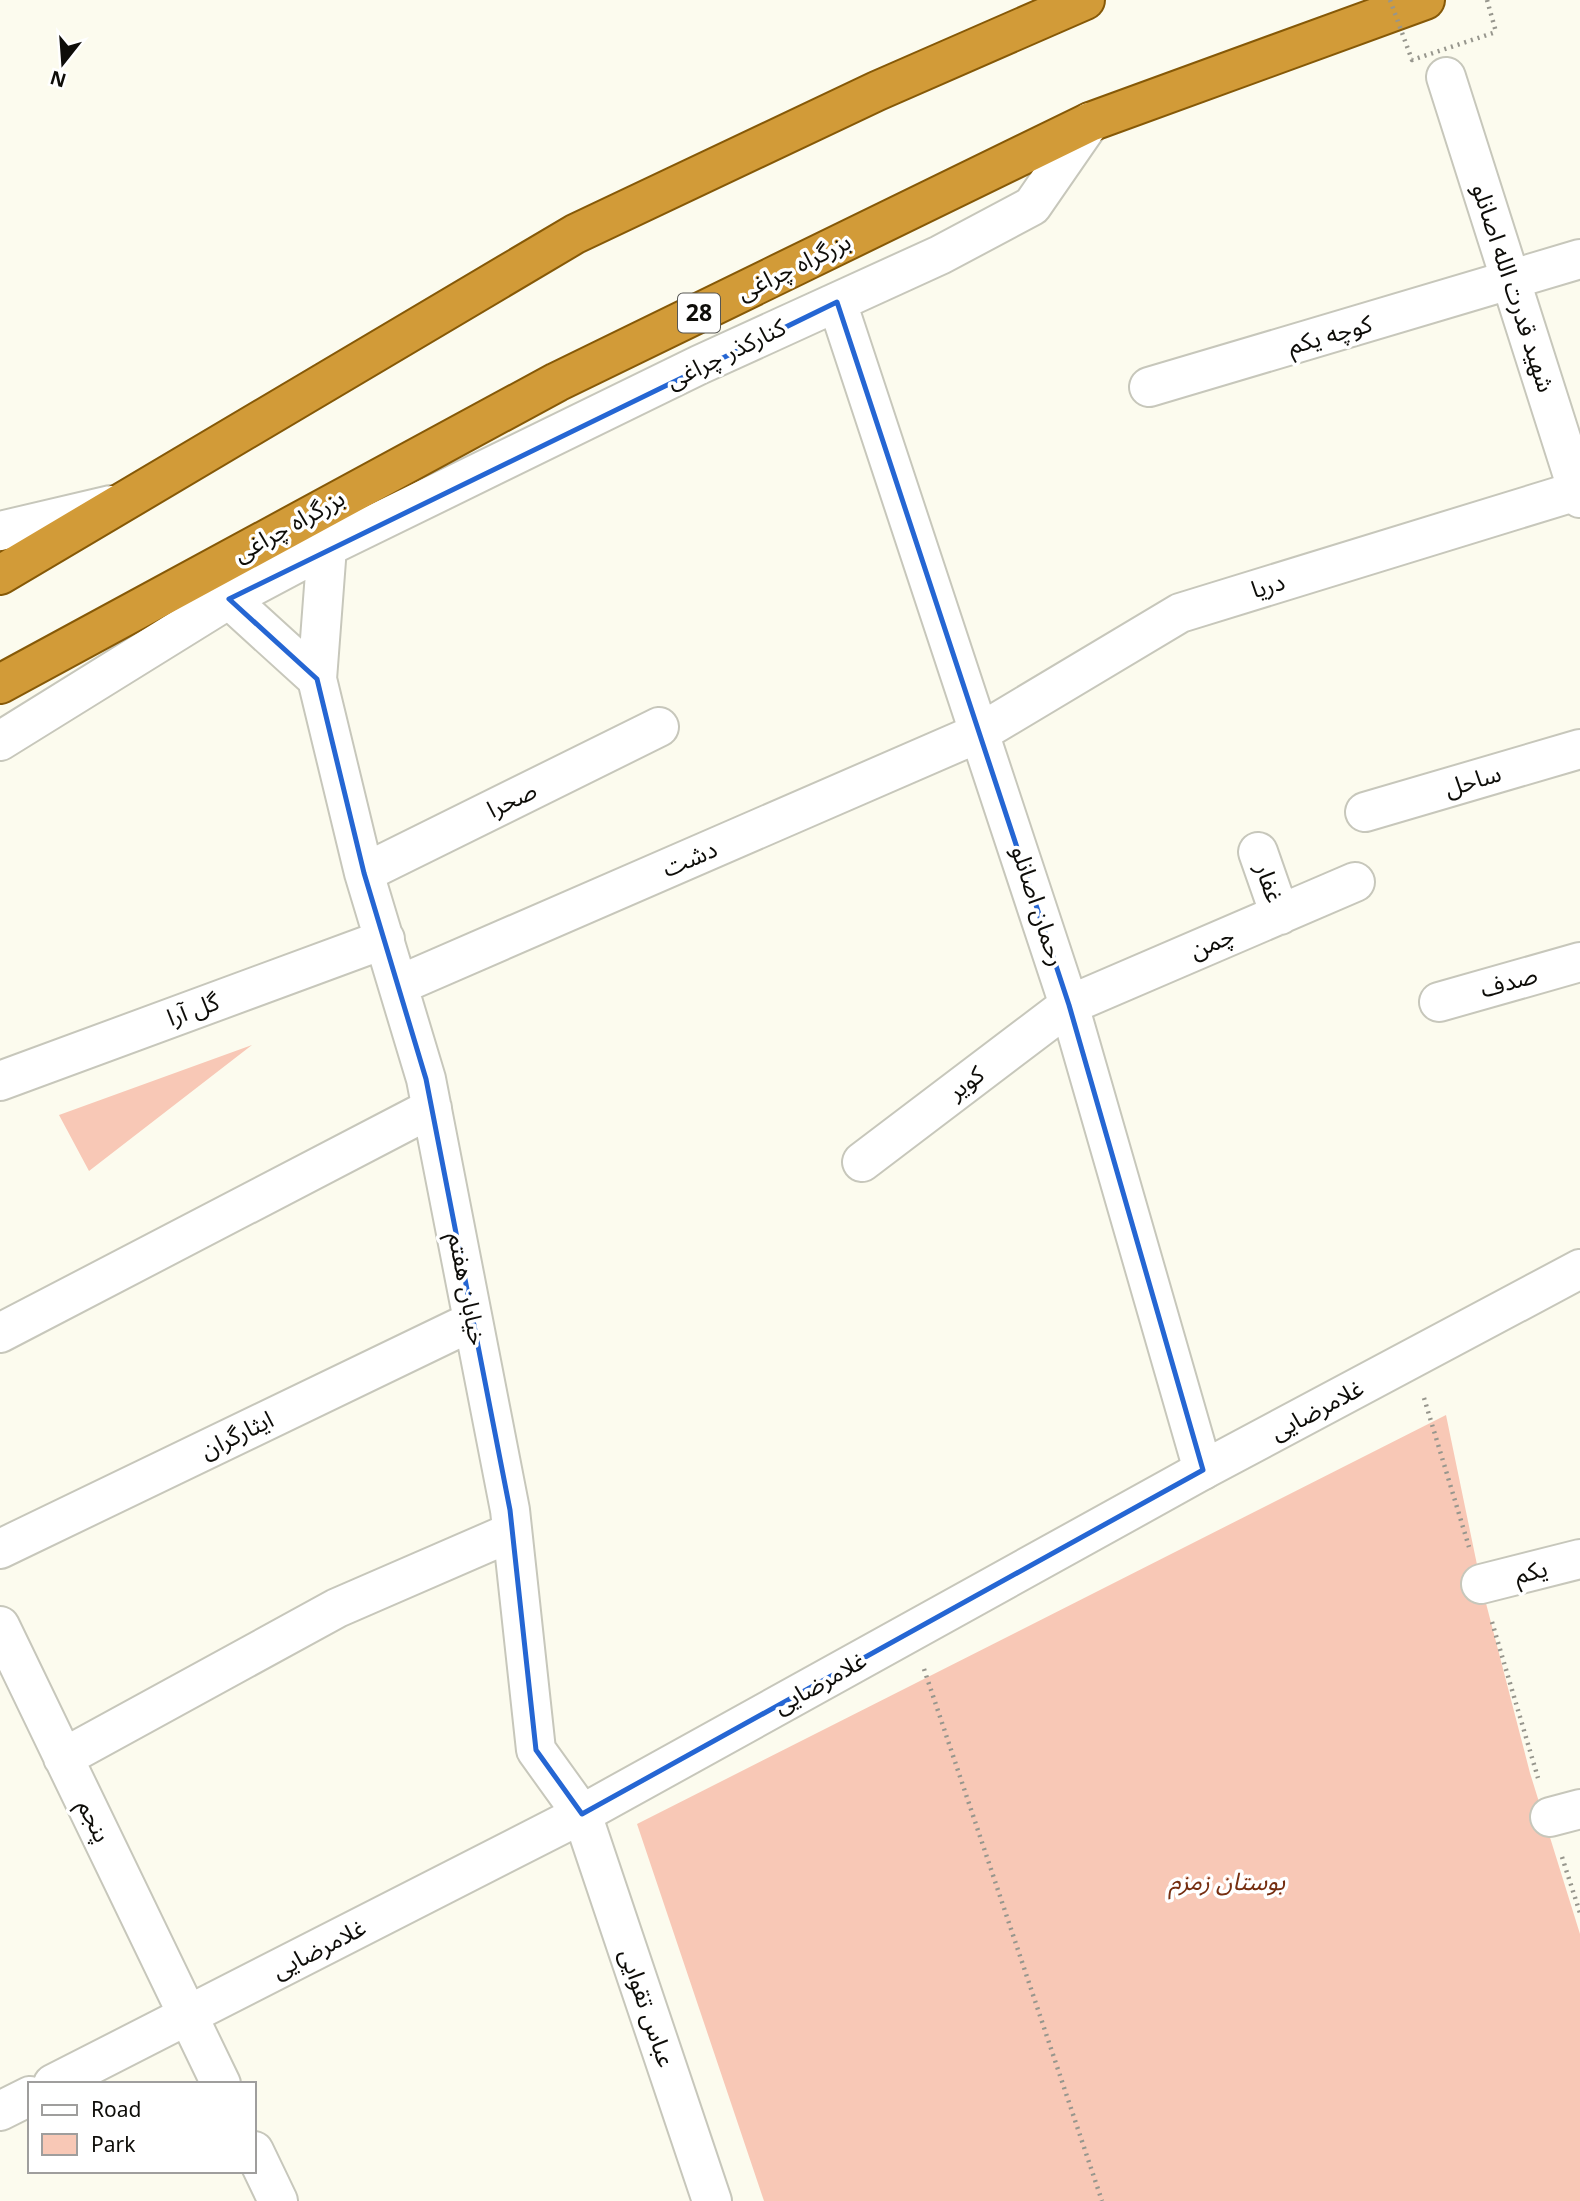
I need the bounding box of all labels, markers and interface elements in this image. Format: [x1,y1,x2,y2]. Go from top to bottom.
north arrow [28,28,98,98]
text: N [45,57,72,100]
street label: شهید قدرت الله اصانلو [1455,177,1570,400]
street label: بزرگراه چراغی [728,218,861,317]
road number: 28 [678,294,720,332]
street label: کوچه یکم [1282,299,1380,372]
street label: کنارکذر چراغی [657,303,796,406]
street label: بزرگراه چراغی [223,474,355,578]
street label: دریا [1245,557,1292,616]
street label: ساحل [1438,749,1508,814]
street label: صحرا [478,766,547,835]
street label: دشت [654,825,726,894]
street label: رحمان اصانلو [994,839,1081,973]
street label: غفار [1238,855,1299,910]
street label: چمن [1181,911,1243,976]
street label: صدف [1474,950,1544,1015]
street label: گل آرا [159,977,228,1044]
street label: کویر [935,1051,998,1116]
street label: خیابان هفتم [431,1228,502,1350]
street label: غلامرضایی [1261,1364,1374,1457]
street label: ایثارگران [191,1396,283,1475]
street label: یکم [1509,1544,1553,1601]
street label: غلامرضایی [764,1637,877,1730]
street label: پنجم [61,1790,126,1852]
park label: بوستان زمزم [1168,1857,1285,1908]
street label: غلامرضایی [263,1904,376,1995]
street label: عباس تقوایی [602,1941,691,2075]
legend [28,2082,256,2173]
text: Road [91,2088,141,2132]
text: Park [91,2123,136,2167]

